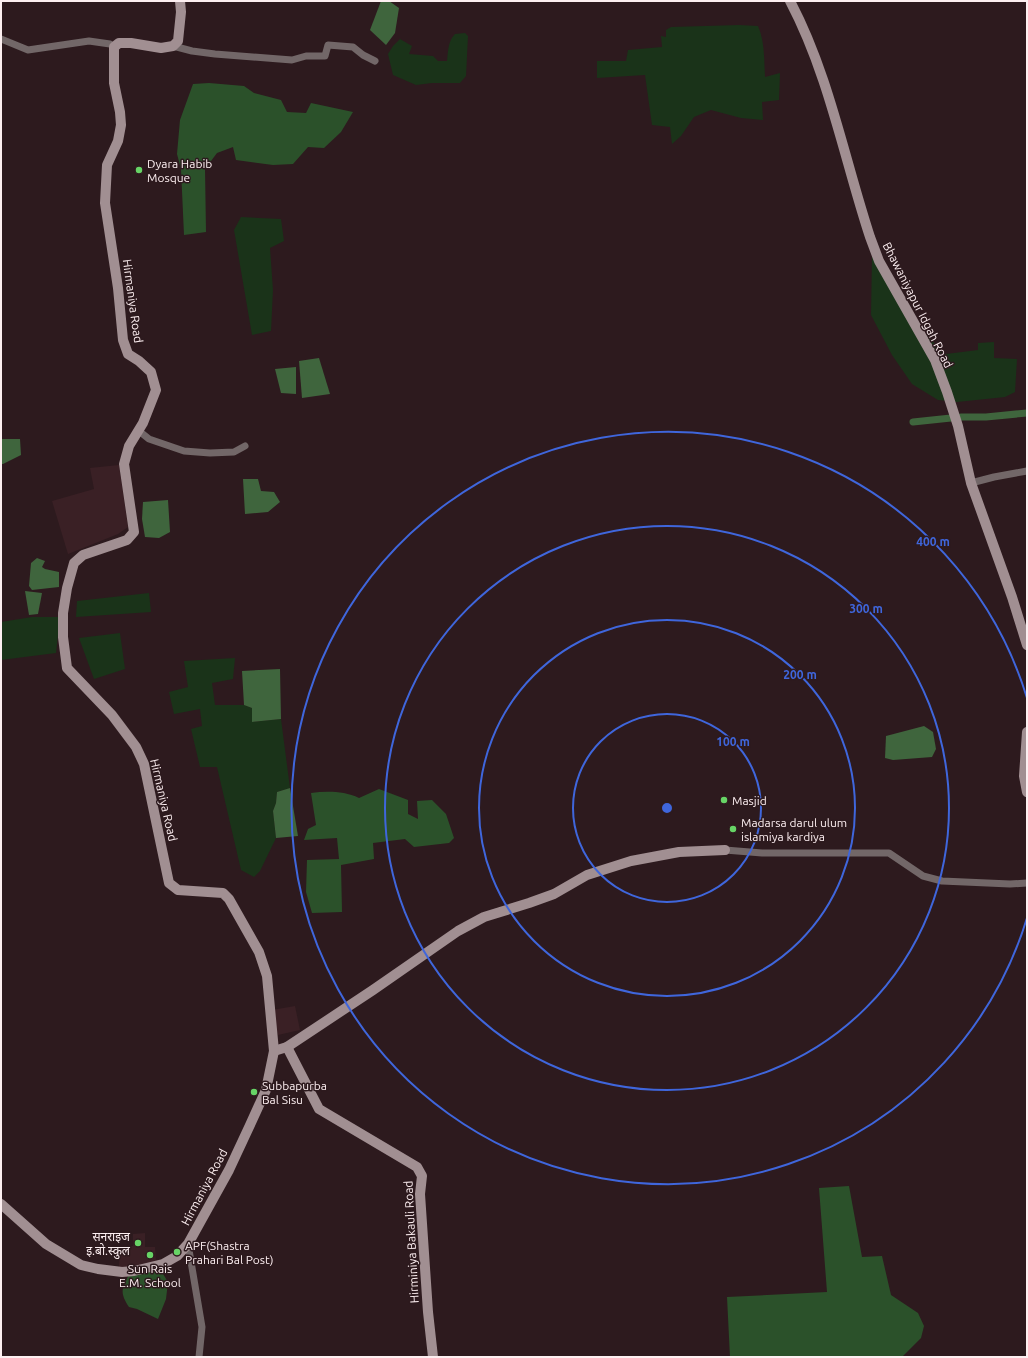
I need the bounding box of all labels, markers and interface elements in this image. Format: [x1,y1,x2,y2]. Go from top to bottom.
place label: Dyara Habib Mosque [147,157,212,184]
marker: Dyara Habib Mosque [134,165,144,175]
street label: Bhawaniyapur Idgah Road [881,240,955,370]
street label: Hirmaniya Road [121,258,145,344]
text: 400 m [916,535,950,548]
text: 300 m [849,602,883,615]
text: 200 m [783,668,817,681]
text: 100 m [716,735,750,748]
street label: Hirmaniya Road [148,757,180,843]
place label: Masjid [732,794,767,807]
marker: Masjid [719,795,729,805]
centre of rings [660,801,674,815]
place label: Madarsa darul ulum islamiya kardiya [741,816,847,843]
marker: Madarsa darul ulum islamiya kardiya [728,824,738,834]
place label: Subbapurba Bal Sisu [262,1079,327,1106]
marker: Subbapurba Bal Sisu [249,1087,259,1097]
street label: Hirmaniya Road [178,1147,230,1227]
street label: Hirminiya Bakauli Road [401,1180,421,1304]
place label: सनराइज इ.बाे.स्कुल [86,1230,131,1259]
marker: सनराइज इ.बाे.स्कुल [133,1238,143,1248]
place label: APF(Shastra Prahari Bal Post) [185,1239,274,1267]
marker: APF(Shastra Prahari Bal Post) [172,1247,182,1257]
marker: Sun Rais E.M. School [145,1250,155,1260]
place label: Sun Rais E.M. School [119,1262,181,1289]

